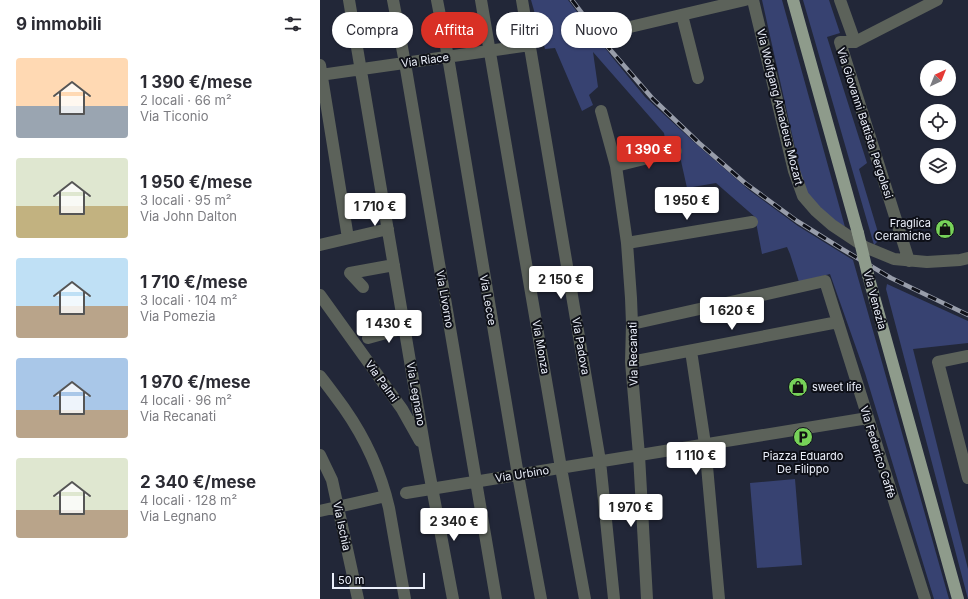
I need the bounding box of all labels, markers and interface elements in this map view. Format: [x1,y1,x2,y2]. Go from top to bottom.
chip: Compra [332,12,413,48]
chip: Affitta [421,12,488,48]
chip: Filtri [496,12,553,48]
chip: Nuovo [561,12,632,48]
icon: filters [282,13,304,35]
text: 9 immobili [16,14,102,34]
street label: Via Wolfgang Amadeus Mozart [754,27,806,187]
street label: Via Giovanni Battista Pergolesi [834,46,896,200]
street label: Via Riace [400,50,450,70]
north arrow [920,60,956,96]
map controls [920,60,956,184]
text: 1 390 €/mese [140,72,252,92]
icon: home [48,74,96,122]
text: 2 locali · 66 m² [140,92,232,108]
button: locate [920,104,956,140]
text: Via Ticonio [140,108,208,124]
pin: 1 390 € [612,136,686,170]
text: 1 390 € [626,141,672,157]
button: layers [920,148,956,184]
text: 1 950 €/mese [140,172,252,192]
icon: home [48,174,96,222]
pin: 1 950 € [650,187,724,221]
text: 3 locali · 95 m² [140,192,232,208]
text: 1 950 € [664,192,710,208]
pin: 1 710 € [338,193,412,227]
text: 1 710 € [354,198,396,214]
text: Via John Dalton [140,208,237,224]
place label: Fraglica Ceramiche [875,216,931,243]
shop icon: Fraglica Ceramiche [934,218,956,240]
pin: 2 150 € [524,266,598,300]
street label: Via Livorno [433,269,457,329]
street label: Via Venezia [860,269,890,331]
text: 2 150 € [538,271,584,287]
text: 1 710 €/mese [140,272,248,292]
icon: home [48,274,96,322]
street label: Via Lecce [477,274,499,326]
text: 3 locali · 104 m² [140,292,238,308]
pin: 1 620 € [695,297,769,331]
text: 1 620 € [709,302,755,318]
text: Via Pomezia [140,308,216,324]
pin: 1 430 € [352,310,426,344]
text: 1 430 € [366,315,412,331]
street label: Via Padova [569,316,593,376]
street label: Via Monza [529,319,553,375]
street label: Via Recanati [625,322,641,386]
street label: Via Palmi [362,358,402,404]
street label: Via Legnano [403,361,429,427]
text: 1 970 €/mese [140,372,251,392]
icon: home [48,374,96,422]
shop icon: sweet life [787,376,809,398]
place label: sweet life [812,380,862,394]
text: 4 locali · 96 m² [140,392,232,408]
street label: Via Federico Caffè [857,404,899,500]
text: Via Recanati [140,408,216,424]
parking icon: Piazza Eduardo De Filippo [792,426,814,448]
pin: 1 110 € [659,442,733,476]
text: 1 110 € [676,447,716,463]
place label: Piazza Eduardo De Filippo [763,449,844,476]
street label: Via Urbino [494,463,550,485]
text: 2 340 €/mese [140,472,256,492]
icon: home [48,474,96,522]
text: 4 locali · 128 m² [140,492,237,508]
pin: 1 970 € [594,494,668,528]
text: 1 970 € [609,499,653,515]
street label: Via Ischia [330,500,354,552]
text: Via Legnano [140,508,216,524]
pin: 2 340 € [417,508,491,542]
text: 2 340 € [429,513,479,529]
scale bar [332,571,425,590]
text: 50 m [338,573,364,587]

